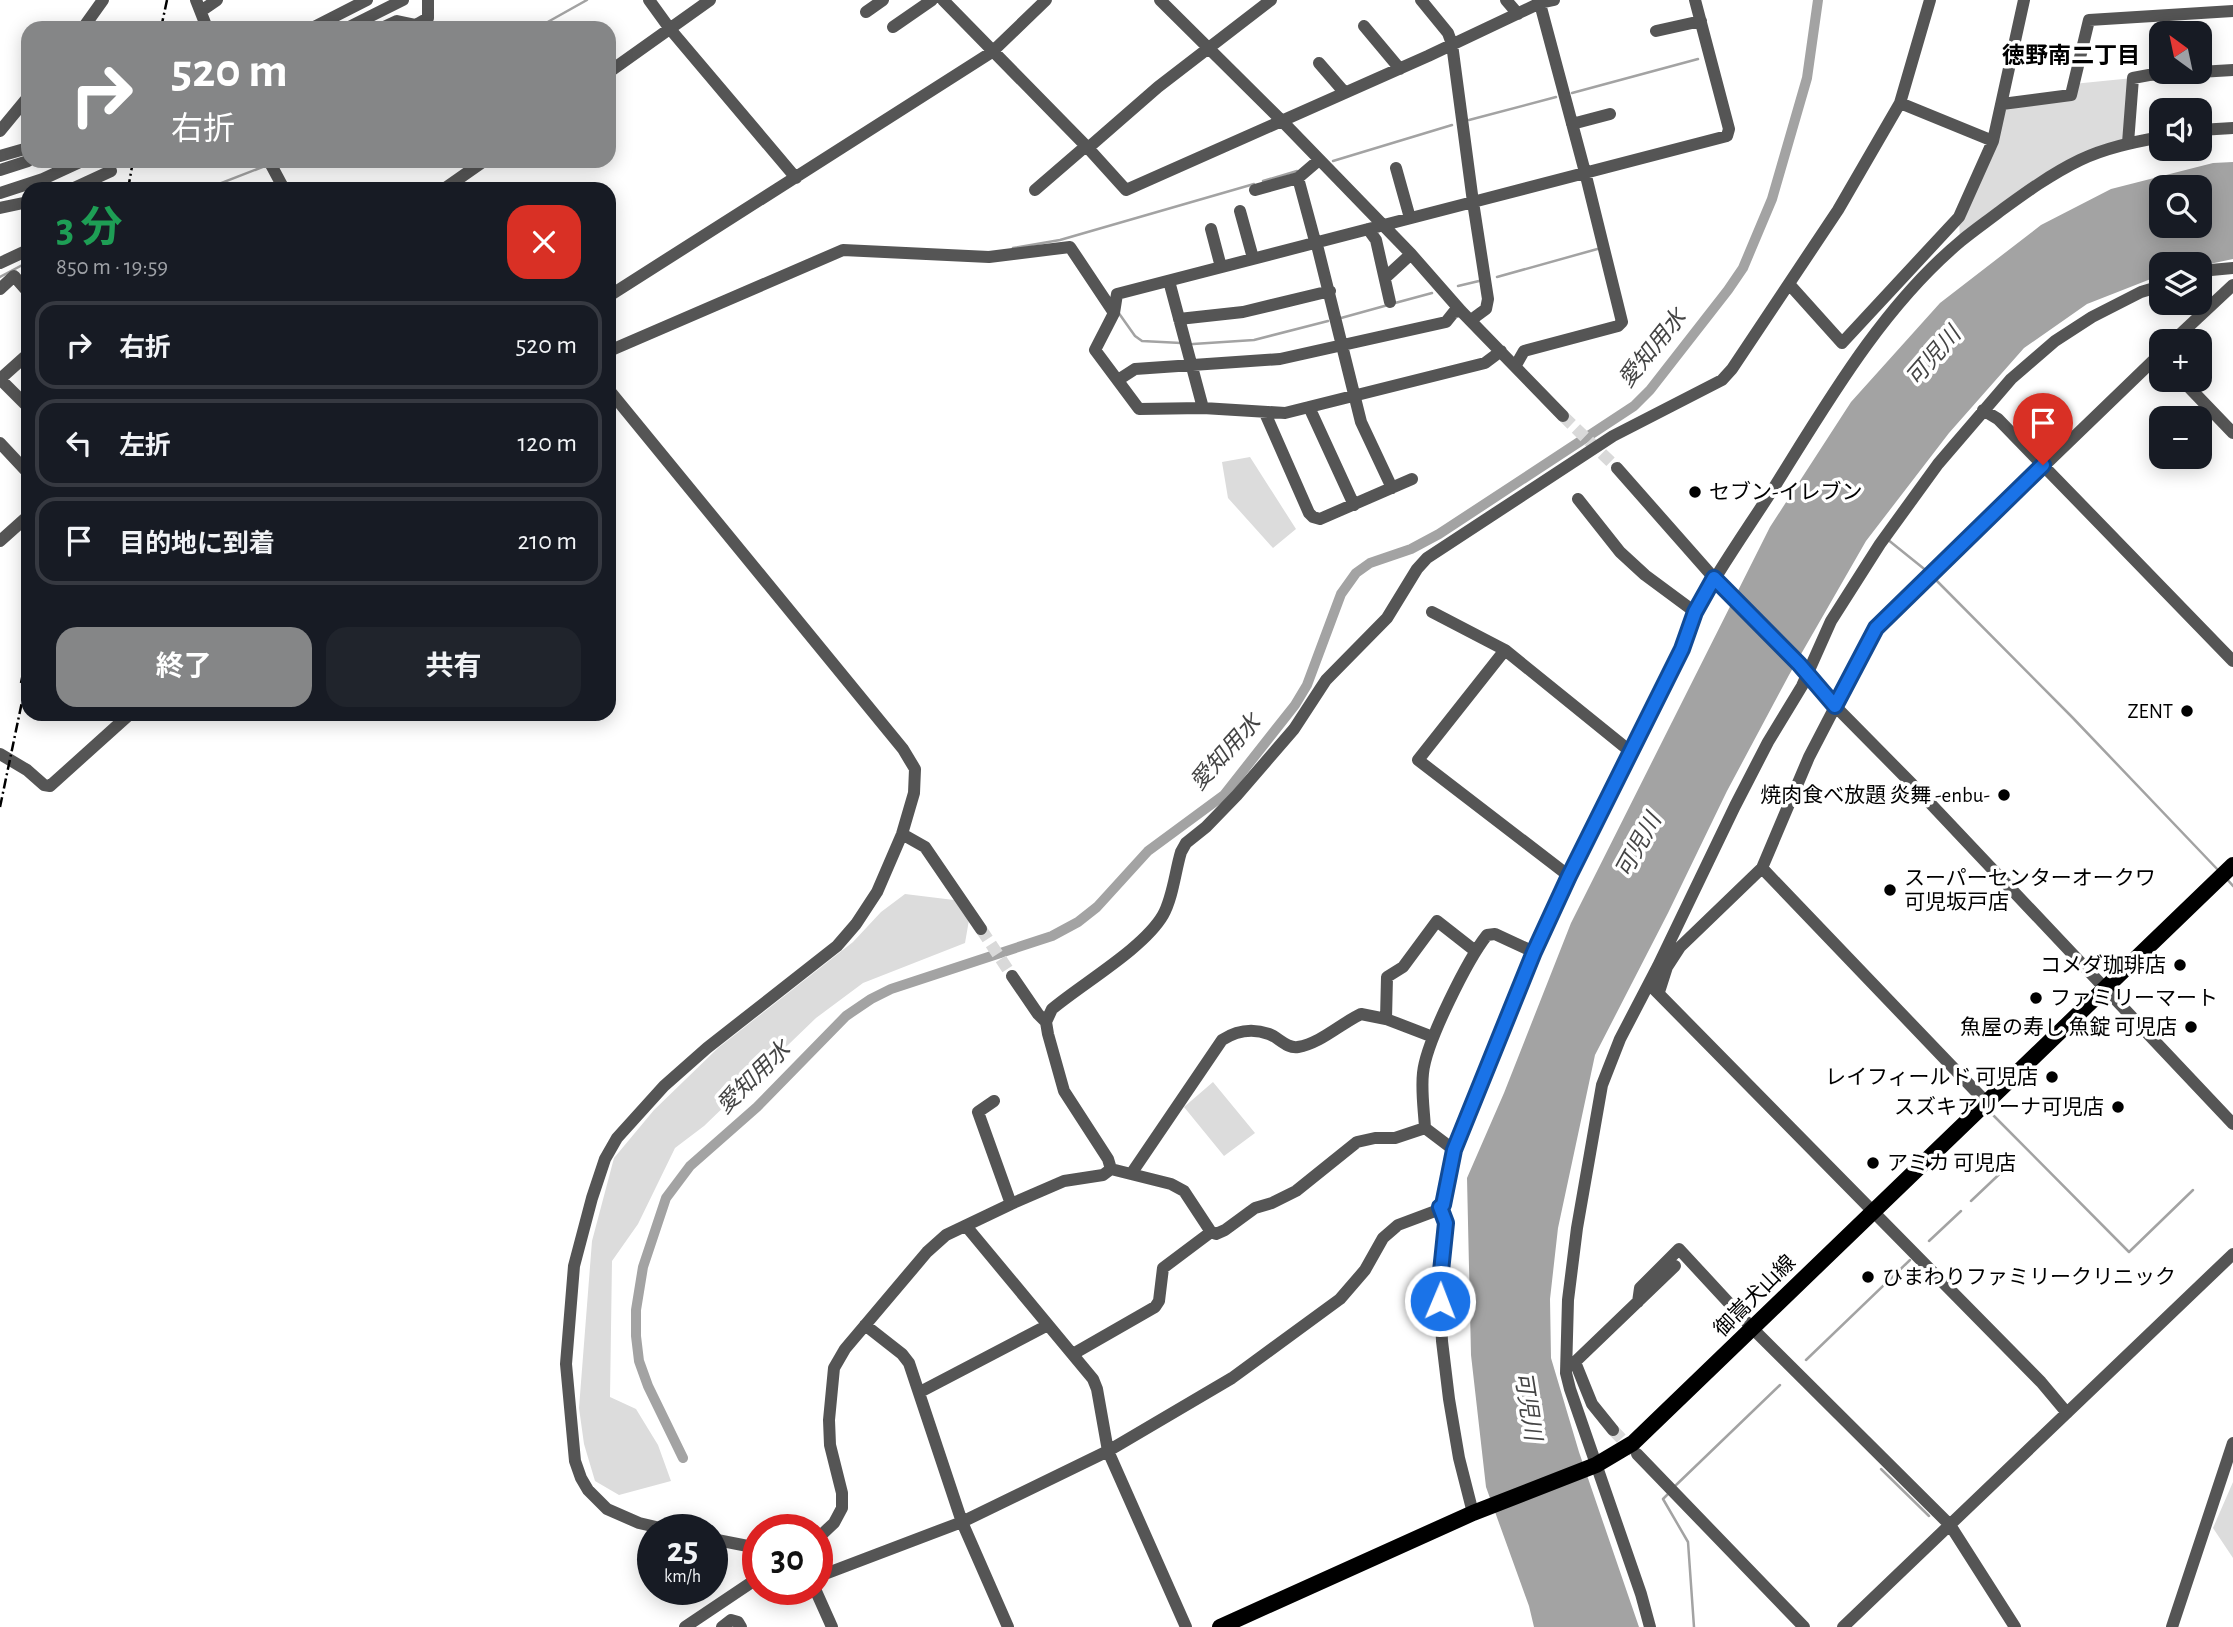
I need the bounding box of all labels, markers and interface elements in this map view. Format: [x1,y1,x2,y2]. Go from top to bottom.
north arrow [2149,21,2212,84]
map controls [2149,21,2212,469]
district label: 徳野南二丁目 [2002,43,2140,68]
text: 520 m [171,47,288,96]
icon: right [56,49,147,140]
button: sound [2149,98,2212,161]
text: 右折 [171,113,235,145]
button: search [2149,175,2212,238]
button: close [507,205,581,279]
text: 3 分 [56,207,122,249]
button: layers [2149,252,2212,315]
text: 850 m · 19:59 [56,256,168,279]
water label: 愛知用水 [1614,302,1693,392]
water label: 可児川 [1902,320,1967,391]
icon: right [60,326,98,364]
button: + [2149,329,2212,392]
text: 520 m [515,332,577,358]
text: 右折 [119,335,171,361]
pin [2013,393,2073,465]
icon: arrive [2024,404,2062,442]
button: − [2149,406,2212,469]
icon: left [60,424,98,462]
text: 120 m [517,430,577,456]
text: 左折 [119,433,171,459]
place label: セブン-イレブン [1709,480,1862,503]
marker: セブン-イレブン [1687,484,1703,500]
icon: arrive [60,522,98,560]
text: 210 m [517,528,577,554]
text: 目的地に到着 [119,531,275,557]
button: 終了 [56,627,312,707]
button: 共有 [326,627,581,707]
place label: ZENT [2127,701,2173,722]
marker: ZENT [2179,703,2195,719]
water label: 愛知用水 [1185,708,1267,795]
place label: 焼肉食べ放題 炎舞 ‐enbu‐ [1760,784,1990,806]
marker: 焼肉食べ放題 炎舞 ‐enbu‐ [1996,787,2012,803]
water label: 可児川 [1611,807,1667,882]
place label: スーパーセンターオークワ 可児坂戸店 [1904,867,2156,913]
marker: スーパーセンターオークワ 可児坂戸店 [1882,882,1898,898]
place label: コメダ珈琲店 [2040,954,2166,976]
marker: コメダ珈琲店 [2172,957,2188,973]
place label: ファミリーマート [2050,988,2218,1009]
marker: ファミリーマート [2028,990,2044,1006]
place label: 魚屋の寿し 魚錠 可児店 [1960,1016,2177,1038]
marker: 魚屋の寿し 魚錠 可児店 [2183,1019,2199,1035]
water label: 愛知用水 [712,1034,797,1118]
place label: レイフィールド 可児店 [1825,1066,2038,1088]
marker: レイフィールド 可児店 [2044,1069,2060,1085]
place label: スズキアリーナ可児店 [1894,1095,2104,1118]
marker: スズキアリーナ可児店 [2110,1099,2126,1115]
place label: アミカ 可児店 [1887,1152,2016,1174]
marker: アミカ 可児店 [1865,1155,1881,1171]
street label: 御嵩犬山線 [1710,1251,1800,1341]
position arrow [1403,1264,1477,1338]
place label: ひまわりファミリークリニック [1882,1266,2176,1288]
marker: ひまわりファミリークリニック [1860,1269,1876,1285]
water label: 可児川 [1510,1370,1545,1445]
speed limit sign: 30 [742,1514,833,1605]
text: 25 [667,1533,698,1568]
text: km/h [664,1568,701,1586]

